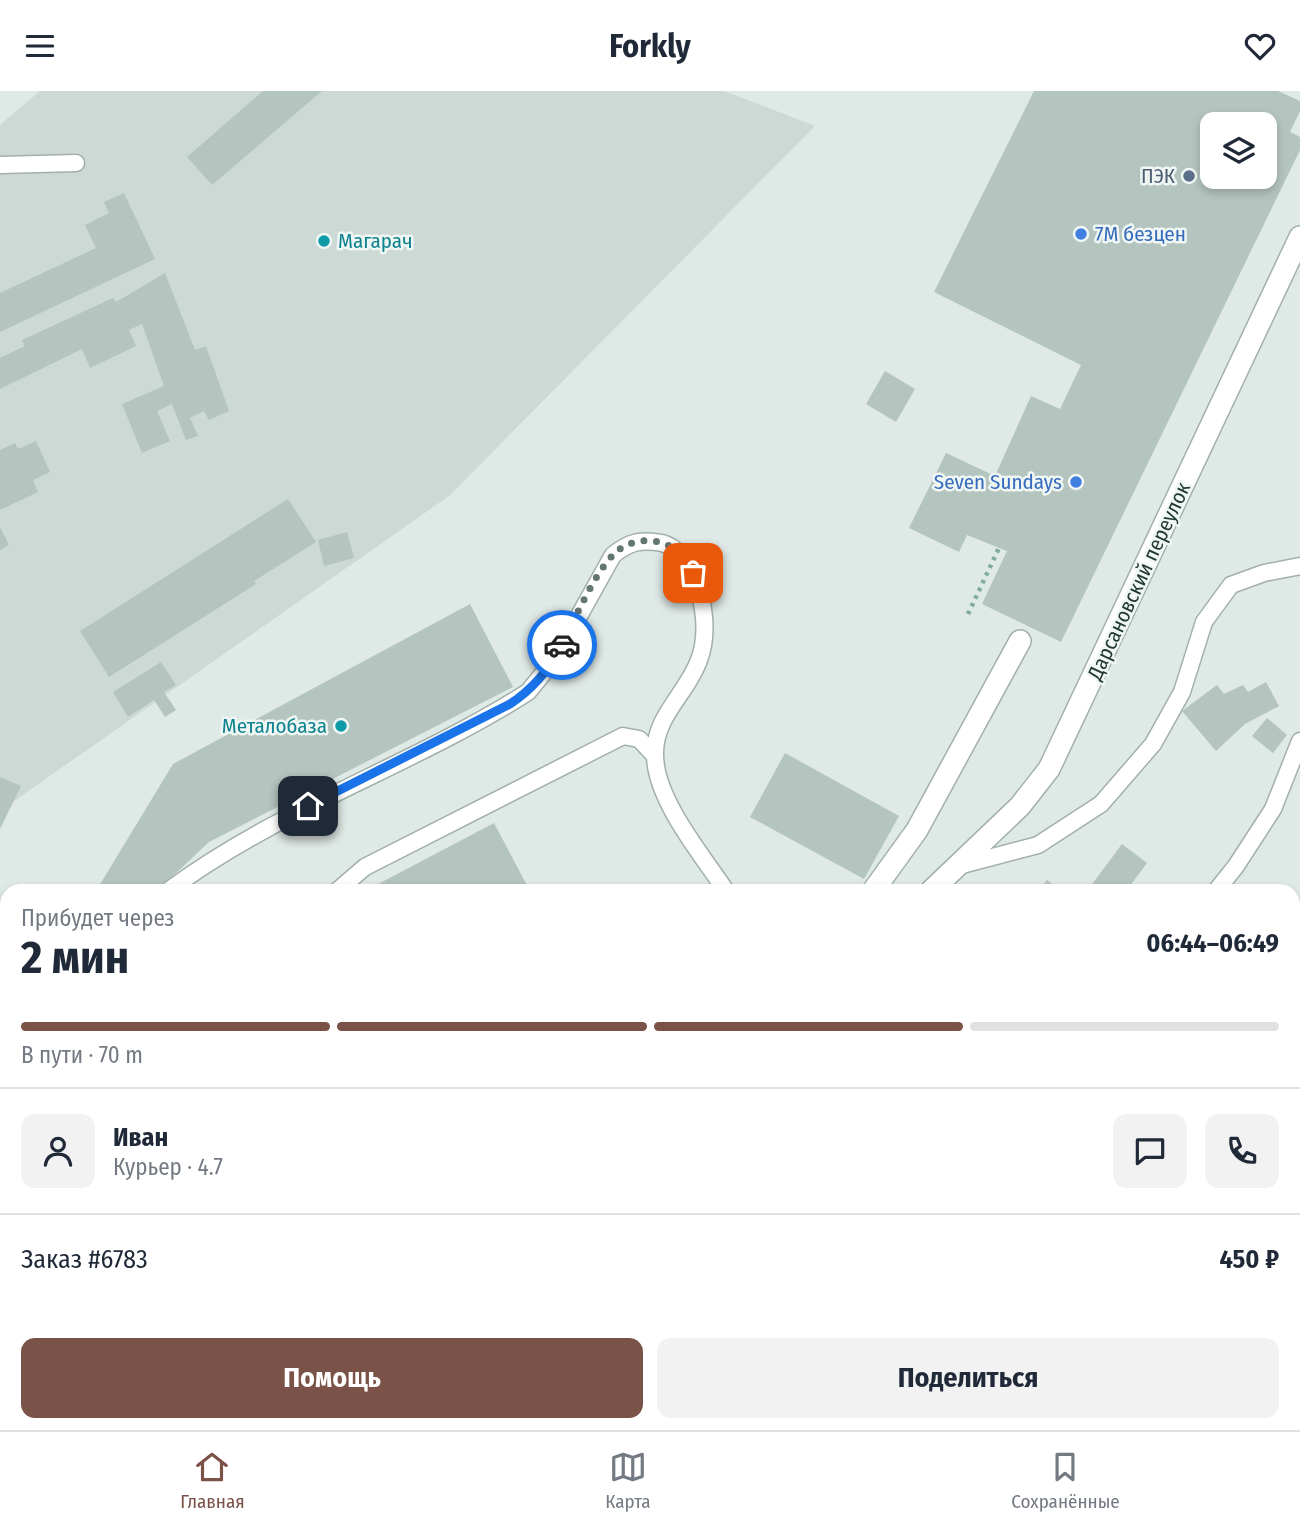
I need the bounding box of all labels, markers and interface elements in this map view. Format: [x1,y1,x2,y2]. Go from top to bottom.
icon: menu [21,27,59,65]
text: Forkly [609,27,691,65]
icon: heart [1241,27,1279,65]
map controls [1200,112,1277,189]
button: layers [1200,112,1277,189]
place label: ПЭК [1141,163,1176,189]
marker: ПЭК [1181,168,1197,184]
place label: 7М безцен [1095,221,1186,247]
marker: 7М безцен [1073,226,1089,242]
place label: Магарач [338,228,413,254]
marker: Магарач [316,233,332,249]
place label: Seven Sundays [934,469,1062,495]
marker: Seven Sundays [1068,474,1084,490]
street label: Дарсановский переулок [1081,478,1196,685]
pin [663,543,723,603]
icon: bag [674,554,712,592]
courier [527,610,597,680]
icon: car [543,626,581,664]
place label: Металобаза [222,713,327,739]
marker: Металобаза [333,718,349,734]
pin [278,776,338,836]
icon: home [289,787,327,825]
text: Прибудет через [21,904,174,932]
text: 06:44–06:49 [1146,928,1279,959]
text: 2 мин [21,930,129,985]
text: В пути · 70 m [21,1041,143,1069]
button: person [21,1114,95,1188]
button: chat [1113,1114,1187,1188]
button: phone [1205,1114,1279,1188]
text: Иван [113,1122,168,1153]
text: Курьер · 4.7 [113,1153,223,1181]
text: Заказ #6783 [21,1244,148,1275]
text: 450 ₽ [1219,1244,1279,1275]
button: Помощь [21,1338,643,1418]
button: Поделиться [657,1338,1279,1418]
tab: Главная [180,1448,245,1513]
tab: Карта [605,1448,651,1513]
tab: Сохранённые [1011,1448,1120,1513]

